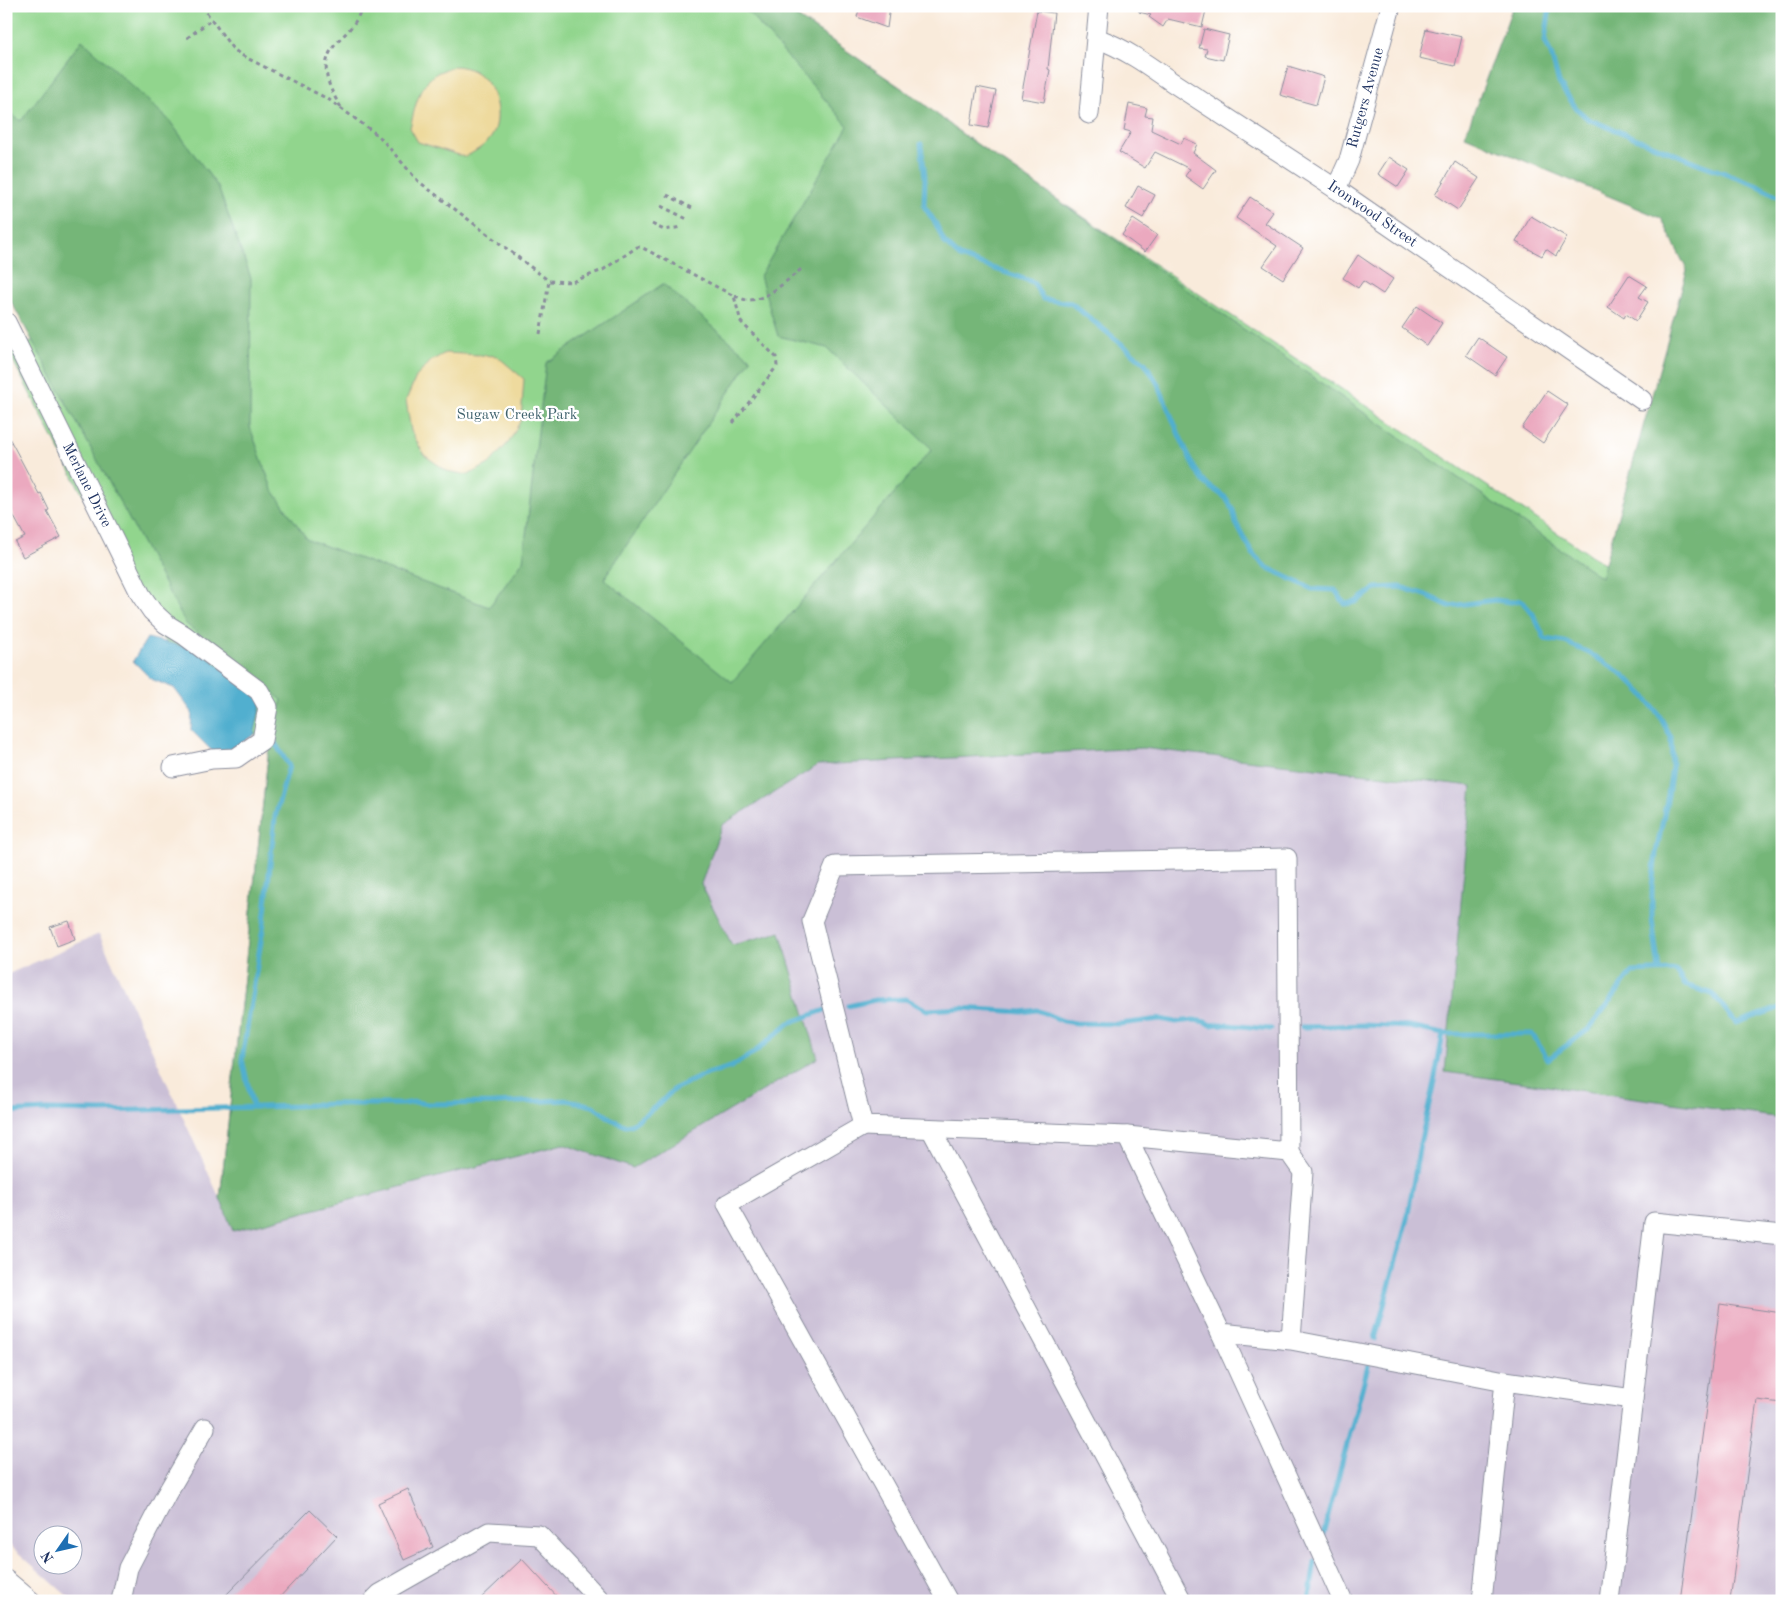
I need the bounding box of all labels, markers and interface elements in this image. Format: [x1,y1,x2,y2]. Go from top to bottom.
street label: Rutgers Avenue [1345,46,1387,150]
street label: Ironwood Street [1325,178,1420,250]
park label: Sugaw Creek Park [456,408,578,423]
street label: Merlane Drive [59,440,114,530]
north arrow [32,1524,82,1574]
text: N [39,1548,57,1565]

